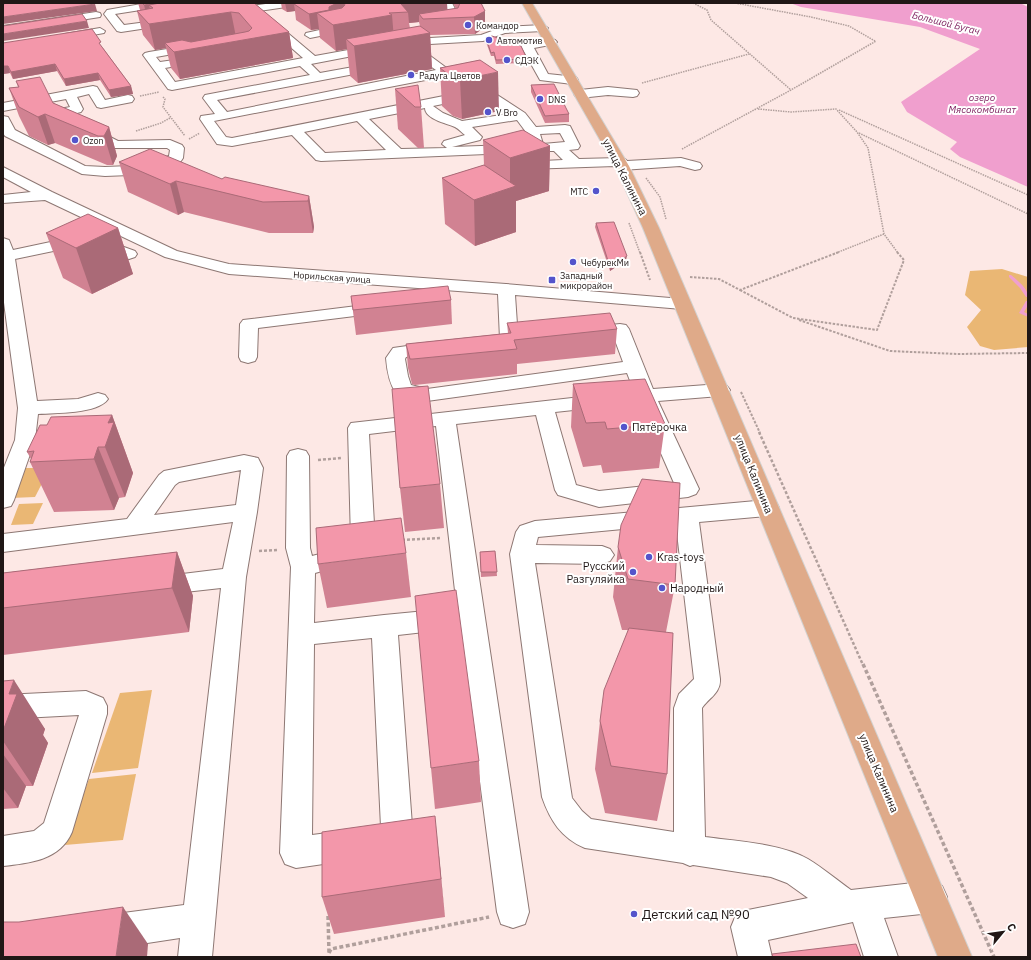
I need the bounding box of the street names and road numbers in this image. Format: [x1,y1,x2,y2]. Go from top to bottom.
street label: улица Калинина [600,136,650,218]
street label: Норильская улица [293,269,371,285]
street label: улица Калинина [732,432,776,516]
street label: улица Калинина [856,731,902,815]

